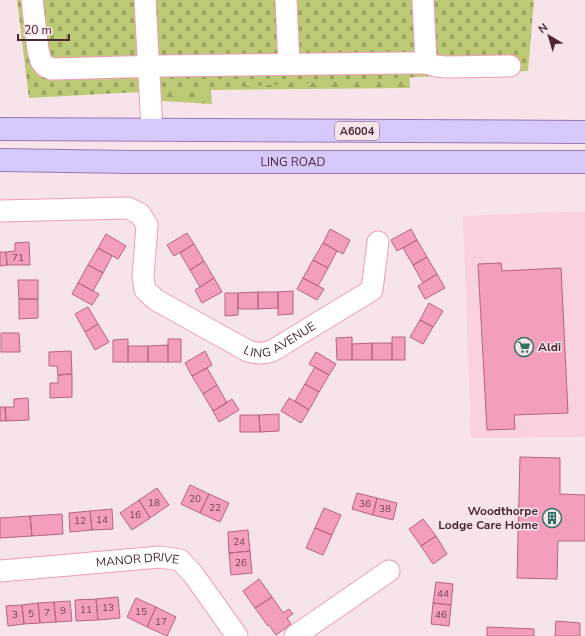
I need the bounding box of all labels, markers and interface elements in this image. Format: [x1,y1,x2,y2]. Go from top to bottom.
scale bar [18,16,69,42]
north arrow [529,16,569,56]
text: N [535,20,551,37]
text: 20 m [24,22,52,38]
road number: A6004 [335,122,379,140]
street label: LING ROAD [260,154,326,170]
house number: 71 [12,251,24,265]
street label: LING AVENUE [241,318,319,361]
supermarket icon: Aldi [513,336,535,358]
place label: Aldi [538,339,561,355]
house number: 20 [189,492,201,506]
house number: 18 [148,496,160,510]
house number: 36 [359,497,371,511]
house number: 22 [209,501,221,515]
house number: 38 [379,502,391,516]
place label: Woodthorpe Lodge Care Home [438,503,538,533]
building icon: Woodthorpe Lodge Care Home [541,507,563,529]
house number: 16 [129,508,141,522]
house number: 14 [96,513,108,527]
house number: 12 [74,514,86,528]
house number: 24 [233,535,245,549]
street label: MANOR DRIVE [95,549,180,571]
house number: 26 [235,556,247,570]
house number: 44 [437,587,449,601]
house number: 13 [102,601,114,615]
house number: 11 [80,603,92,617]
house number: 9 [60,604,66,618]
house number: 15 [135,605,147,619]
house number: 7 [44,606,50,620]
house number: 5 [28,607,34,621]
house number: 3 [12,608,18,622]
house number: 46 [435,608,447,622]
house number: 17 [155,615,167,629]

